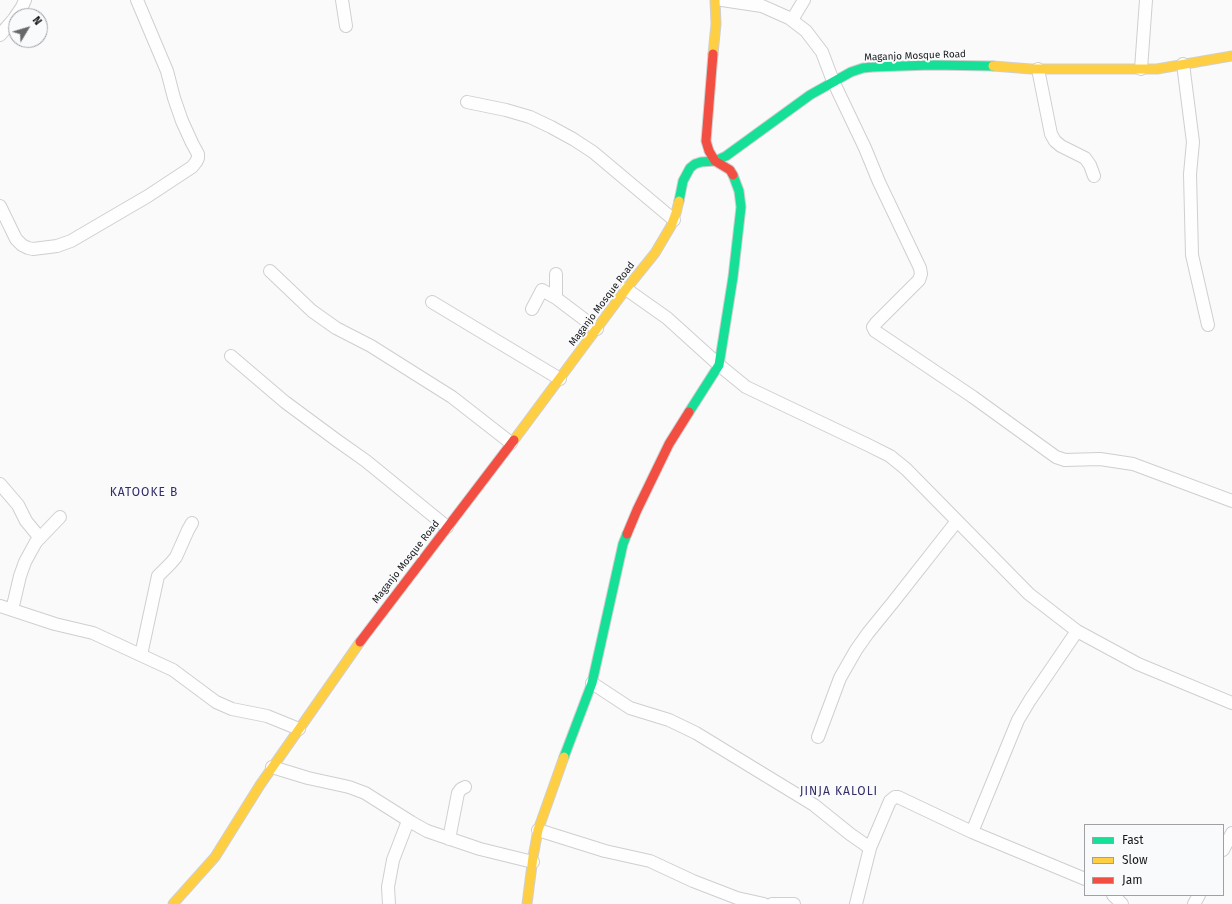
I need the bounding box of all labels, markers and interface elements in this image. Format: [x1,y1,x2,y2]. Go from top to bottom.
north arrow [8,8,48,48]
text: N [30,14,44,28]
street label: Maganjo Mosque Road [864,48,966,64]
street label: Maganjo Mosque Road [567,260,637,348]
district label: KATOOKE B [110,486,178,500]
street label: Maganjo Mosque Road [370,518,442,606]
district label: JINJA KALOLI [800,785,878,799]
legend [1084,824,1224,896]
text: Fast [1122,833,1144,847]
text: Slow [1122,853,1148,867]
text: Jam [1122,873,1142,887]

